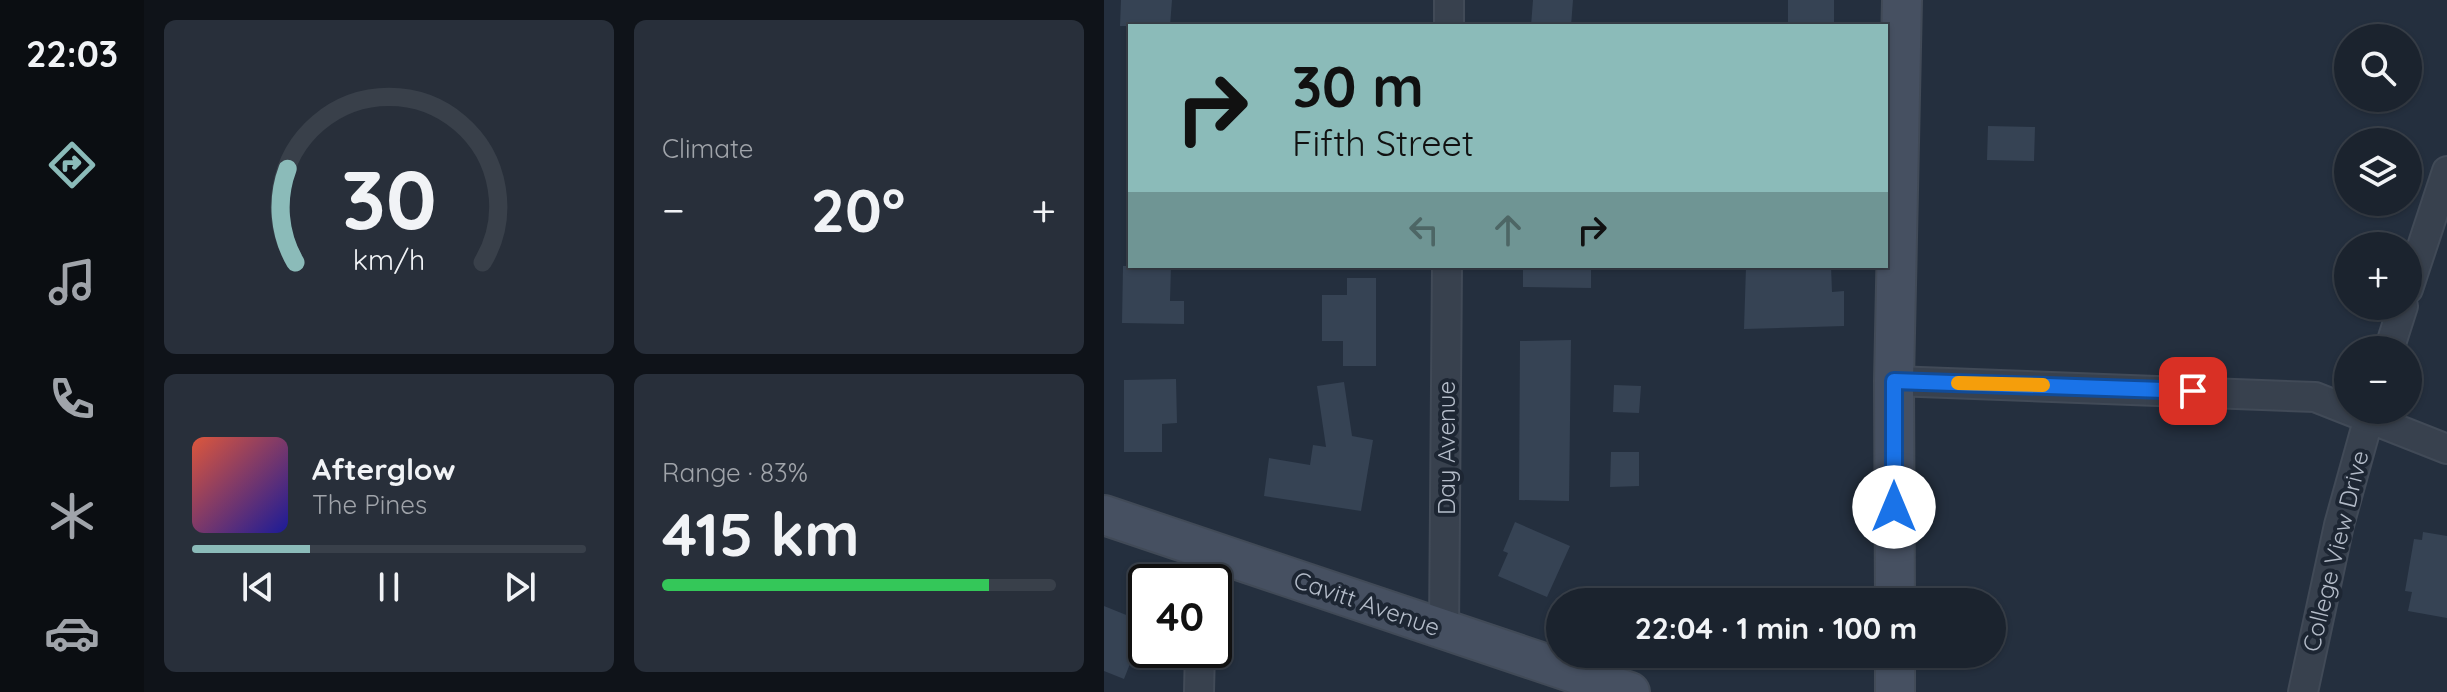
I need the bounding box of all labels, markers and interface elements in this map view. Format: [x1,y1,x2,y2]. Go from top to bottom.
map controls [2334,24,2422,424]
button: search [2334,24,2422,112]
text: 22:03 [26,31,118,76]
text: 30 m [1292,51,1424,121]
icon: right [1160,56,1264,160]
text: Fifth Street [1292,120,1474,165]
button: layers [2334,128,2422,216]
text: Climate [662,132,753,165]
icon: directions [44,137,100,193]
text: 30 [341,146,437,250]
text: 20° [811,172,905,247]
text: − [662,182,685,237]
text: + [1031,182,1056,237]
icon: left [1402,208,1446,252]
icon: ahead [1486,208,1530,252]
icon: right [1570,208,1614,252]
button: + [2334,232,2422,320]
text: km/h [353,241,425,277]
icon: music [44,254,100,310]
button: − [2334,336,2422,424]
pin [2159,357,2227,425]
icon: arrive [2171,369,2215,413]
icon: phone [44,371,100,427]
street label: Day Avenue [1431,381,1461,515]
street label: College View Drive [2296,447,2374,655]
text: Afterglow [312,450,455,488]
text: Range · 83% [662,456,808,489]
position arrow [1852,465,1936,549]
icon: climate [44,488,100,544]
text: The Pines [312,488,427,521]
text: 415 km [662,496,860,571]
speed limit sign: 40 [1128,564,1232,668]
street label: Cavitt Avenue [1290,564,1444,642]
icon: previous [236,565,280,609]
icon: pause [367,565,411,609]
icon: next [498,565,542,609]
icon: car [44,605,100,661]
text: 22:04 · 1 min · 100 m [1635,609,1917,647]

